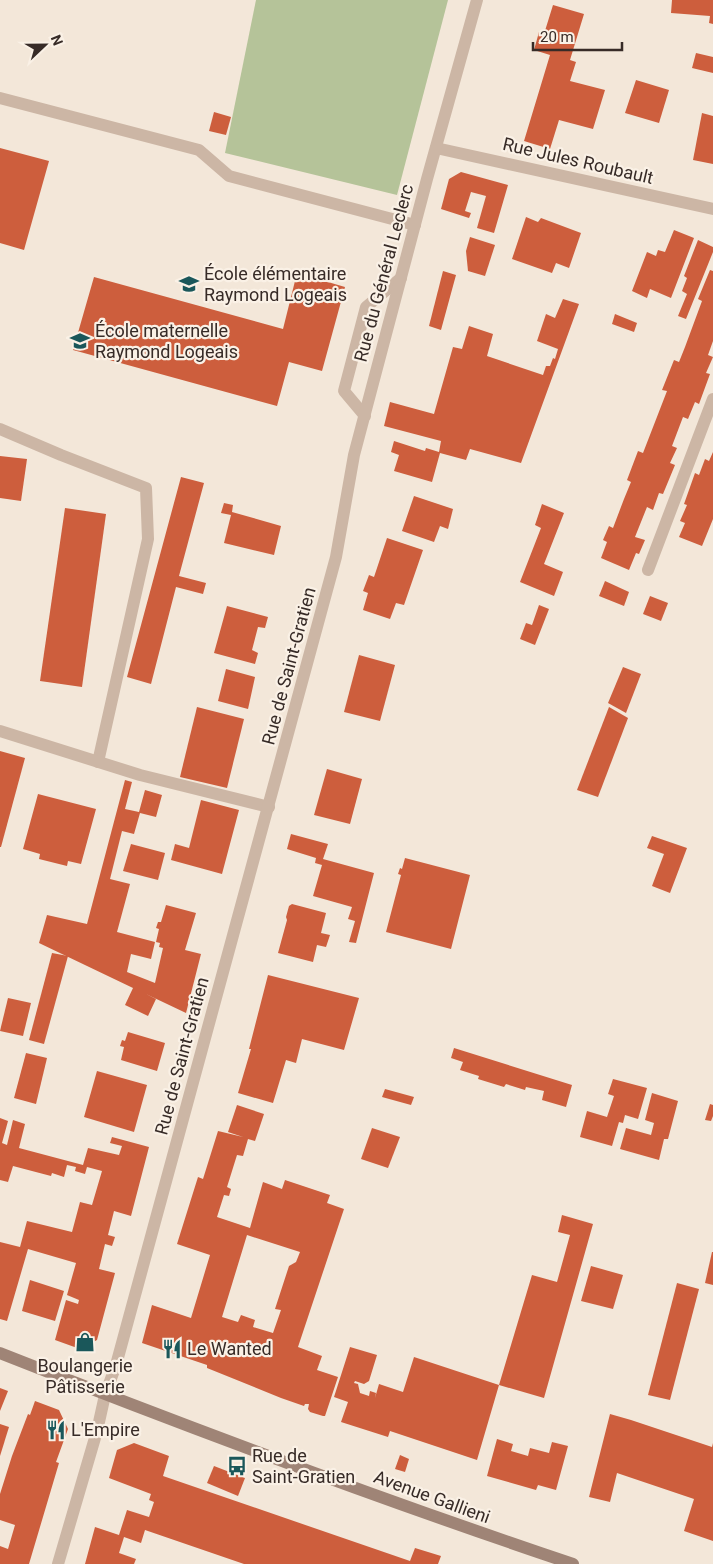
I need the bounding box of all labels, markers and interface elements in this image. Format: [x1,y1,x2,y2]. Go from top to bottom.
north arrow [20,20,70,70]
scale bar [533,20,622,52]
text: 20 m [540,28,574,46]
text: N [48,33,66,48]
street label: Rue Jules Roubault [501,133,656,188]
street label: Rue du Général Leclerc [350,182,417,364]
place label: École élémentaire Raymond Logeais [204,263,347,305]
school or university icon: École élémentaire Raymond Logeais [178,273,200,295]
place label: École maternelle Raymond Logeais [95,320,238,362]
school or university icon: École maternelle Raymond Logeais [69,330,91,352]
street label: Rue de Saint-Gratien [257,585,320,747]
street label: Rue de Saint-Gratien [150,975,213,1137]
shop icon: Boulangerie Pâtisserie [74,1331,96,1353]
restaurant icon: Le Wanted [161,1338,183,1360]
place label: Le Wanted [187,1338,272,1359]
place label: Boulangerie Pâtisserie [37,1355,133,1397]
restaurant icon: L'Empire [45,1419,67,1441]
place label: L'Empire [71,1419,140,1440]
place label: Rue de Saint-Gratien [252,1445,355,1487]
bus stop icon: Rue de Saint-Gratien [226,1455,248,1477]
street label: Avenue Gallieni [371,1466,493,1527]

